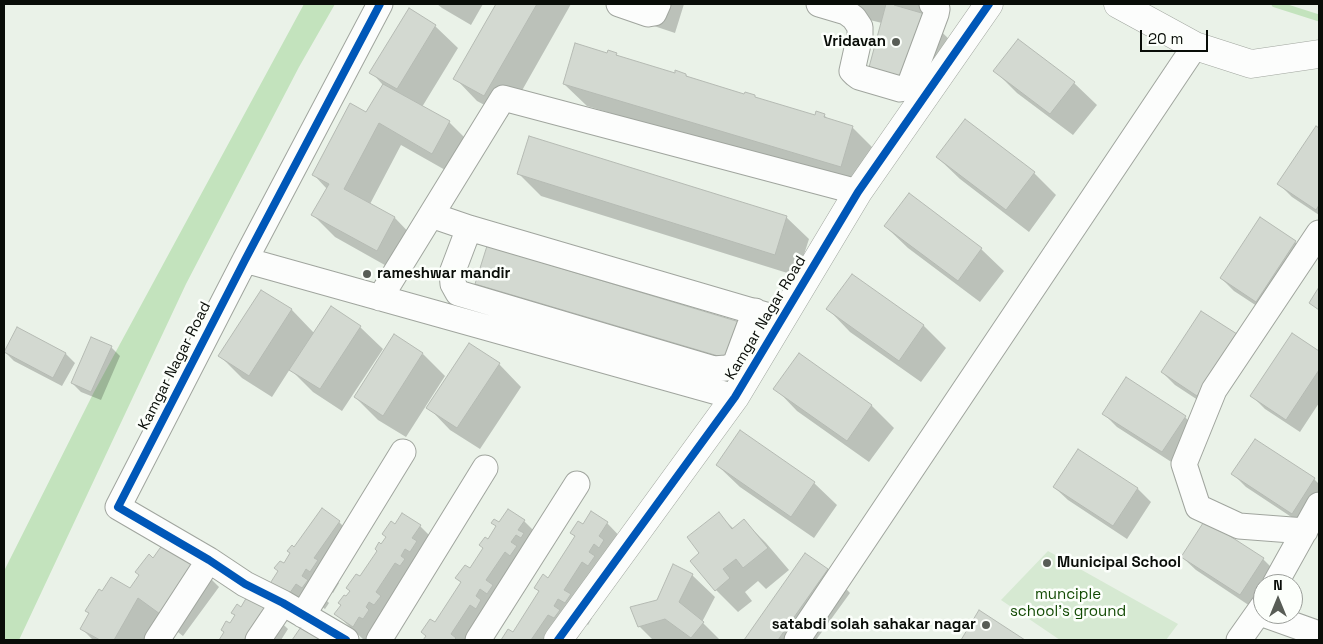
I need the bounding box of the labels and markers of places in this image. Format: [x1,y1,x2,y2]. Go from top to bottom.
place label: Vridavan [823,33,886,51]
marker: Vridavan [890,36,902,48]
place label: rameshwar mandir [377,265,510,283]
marker: rameshwar mandir [361,268,373,280]
place label: Municipal School [1057,554,1181,572]
marker: Municipal School [1041,557,1053,569]
place label: satabdi solah sahakar nagar [772,616,976,634]
marker: satabdi solah sahakar nagar [980,619,992,631]

